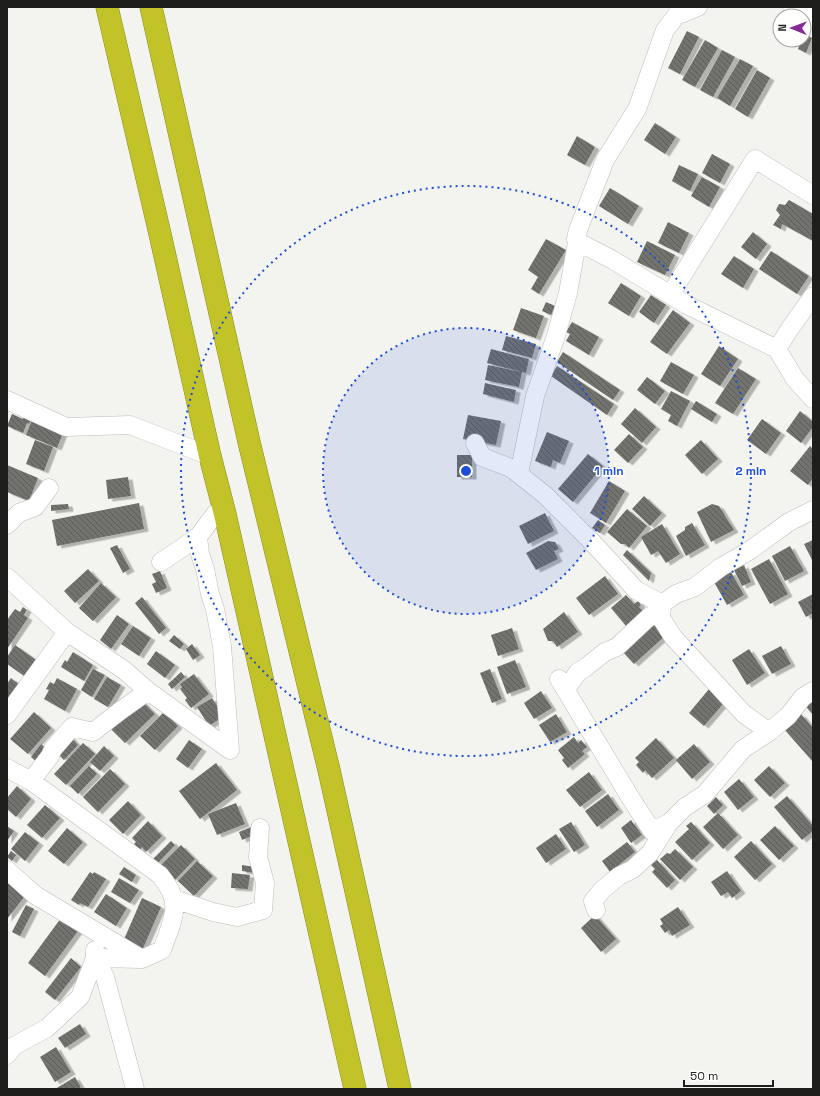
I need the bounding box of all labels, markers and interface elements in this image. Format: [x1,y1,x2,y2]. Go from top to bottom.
north arrow [772,8,812,48]
text: N [775,24,789,32]
text: 1 min [594,463,624,479]
text: 2 min [735,463,767,479]
centre of rings [459,464,473,478]
scale bar [684,1062,773,1088]
text: 50 m [690,1068,718,1084]

